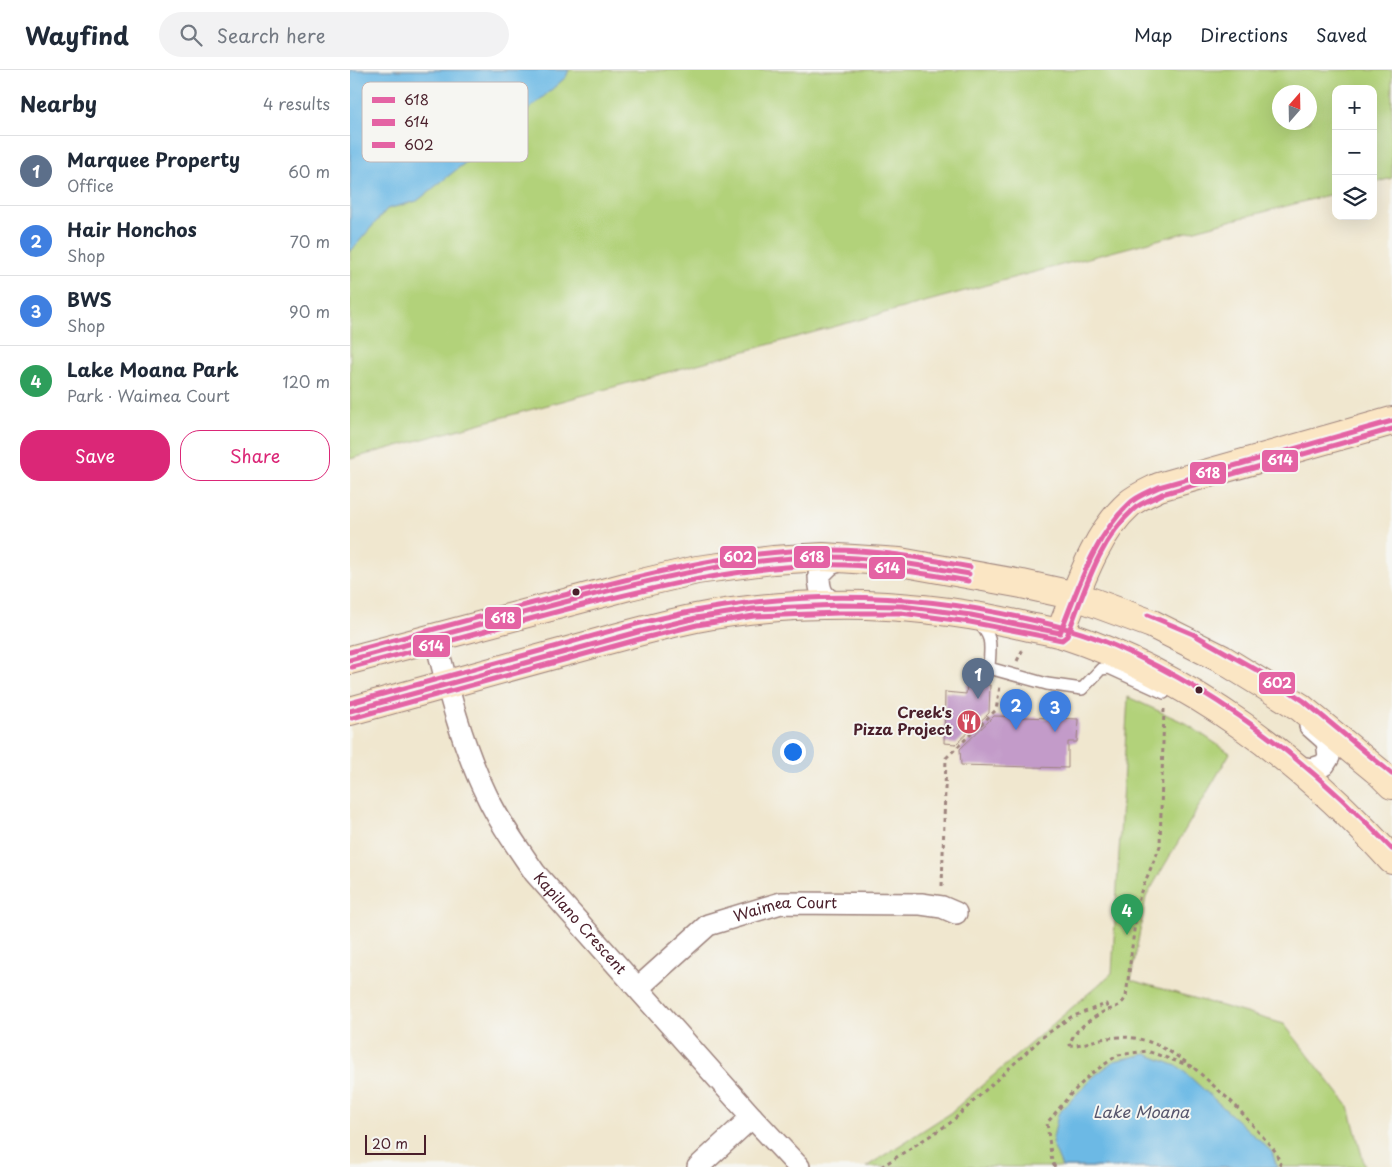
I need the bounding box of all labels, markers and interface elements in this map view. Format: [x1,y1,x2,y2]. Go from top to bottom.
search box [159,12,509,57]
text: Wayfind [25,17,129,53]
icon: search [177,21,205,49]
text: Search here [217,21,325,49]
text: Map [1134,21,1172,48]
text: Directions [1200,21,1288,48]
text: Saved [1316,21,1367,48]
legend [362,82,528,162]
north arrow [1272,85,1317,130]
map controls [1332,85,1377,220]
button: + [1332,85,1377,130]
text: Nearby [20,87,97,119]
text: 618 [404,89,429,110]
text: 4 results [263,91,330,115]
text: 614 [404,111,429,132]
button: − [1332,130,1377,175]
text: 602 [404,134,434,155]
text: Marquee Property [67,145,240,173]
text: 1 [32,159,40,183]
text: 60 m [288,159,330,183]
text: Office [67,173,114,197]
button: layers [1332,175,1377,220]
text: Hair Honchos [67,215,197,243]
text: 2 [30,229,42,253]
text: 70 m [290,229,330,253]
text: Shop [67,243,105,267]
text: BWS [67,285,112,313]
text: 3 [31,299,41,323]
text: 90 m [289,299,330,323]
text: Shop [67,313,105,337]
text: Lake Moana Park [67,355,239,383]
text: 4 [31,369,41,393]
text: 120 m [283,369,330,393]
text: Park · Waimea Court [67,383,230,407]
button: Save [20,430,170,481]
button: Share [180,430,330,481]
line badge: 614 [1261,449,1299,473]
text: 614 [1267,449,1293,470]
line badge: 618 [1189,461,1227,485]
text: 618 [1196,462,1221,483]
line badge: 602 [719,545,757,569]
line badge: 618 [793,545,831,569]
text: 602 [723,546,753,567]
text: 618 [800,546,825,567]
line badge: 614 [868,556,906,580]
text: 614 [874,557,900,578]
unlabelled marker [571,587,581,597]
line badge: 618 [484,606,522,630]
text: 618 [491,607,516,628]
line badge: 614 [412,634,451,658]
text: 614 [418,635,444,656]
pin: 1 [962,658,994,699]
line badge: 602 [1258,671,1296,695]
text: 602 [1262,672,1292,693]
unlabelled marker [1194,685,1204,695]
pin: 2 [1000,689,1032,730]
pin: 3 [1039,691,1071,732]
place label: Creek's Pizza Project [853,700,952,740]
restaurant icon: Creek's Pizza Project [956,709,982,735]
your location [780,739,806,765]
street label: Kapilano Crescent [529,866,633,979]
street label: Waimea Court [730,890,837,927]
pin: 4 [1111,894,1143,935]
water label: Lake Moana [1093,1099,1190,1123]
scale bar [365,1132,426,1155]
text: 20 m [372,1133,408,1154]

